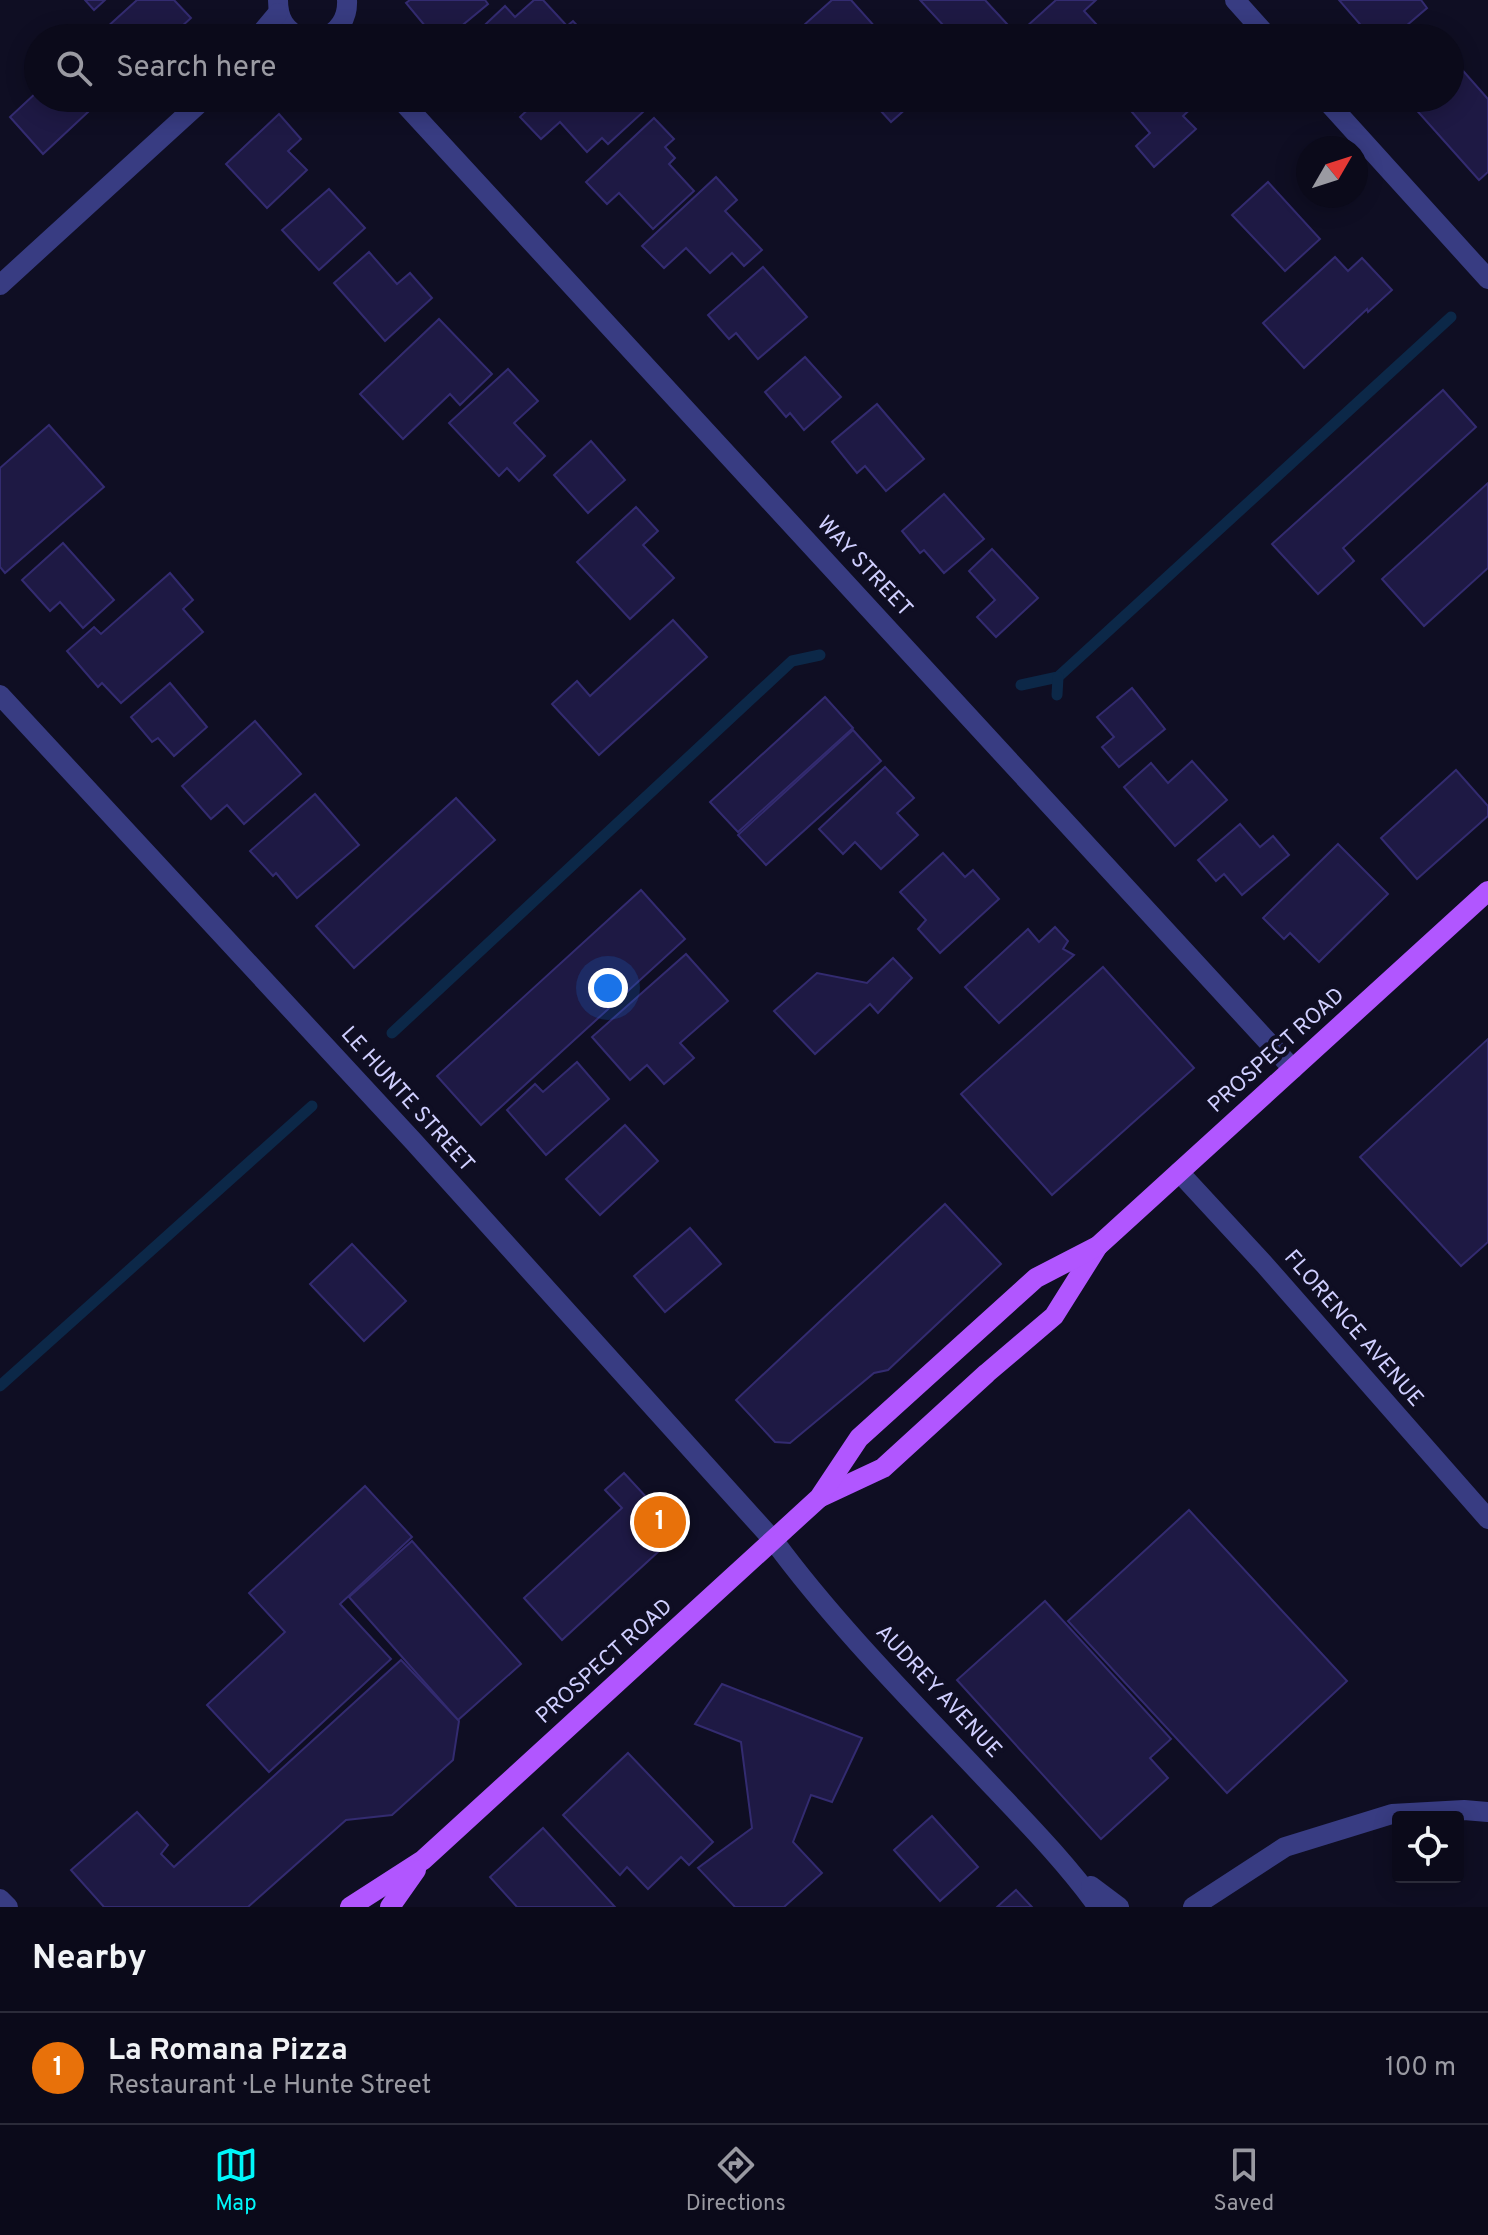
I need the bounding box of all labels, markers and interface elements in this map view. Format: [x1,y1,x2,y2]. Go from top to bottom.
search box [24,24,1464,112]
icon: search [52,46,96,90]
text: Search here [116,50,276,87]
north arrow [1296,136,1368,208]
street label: WAY STREET [810,511,918,623]
your location [588,968,628,1008]
street label: PROSPECT ROAD [1203,983,1351,1119]
street label: LE HUNTE STREET [334,1022,480,1178]
street label: FLORENCE AVENUE [1277,1245,1429,1413]
pin: 1 [634,1492,686,1552]
street label: PROSPECT ROAD [531,1594,679,1730]
street label: AUDREY AVENUE [869,1620,1007,1764]
map controls [1392,1811,1464,1883]
button: locate [1392,1811,1464,1883]
text: Nearby [32,1938,147,1981]
text: La Romana Pizza [108,2033,348,2070]
text: 1 [53,2052,63,2085]
text: 100 m [1385,2052,1456,2085]
text: Restaurant · Le Hunte Street [108,2070,431,2103]
tab: Map [214,2143,258,2218]
tab: Directions [686,2143,786,2218]
tab: Saved [1214,2143,1274,2218]

